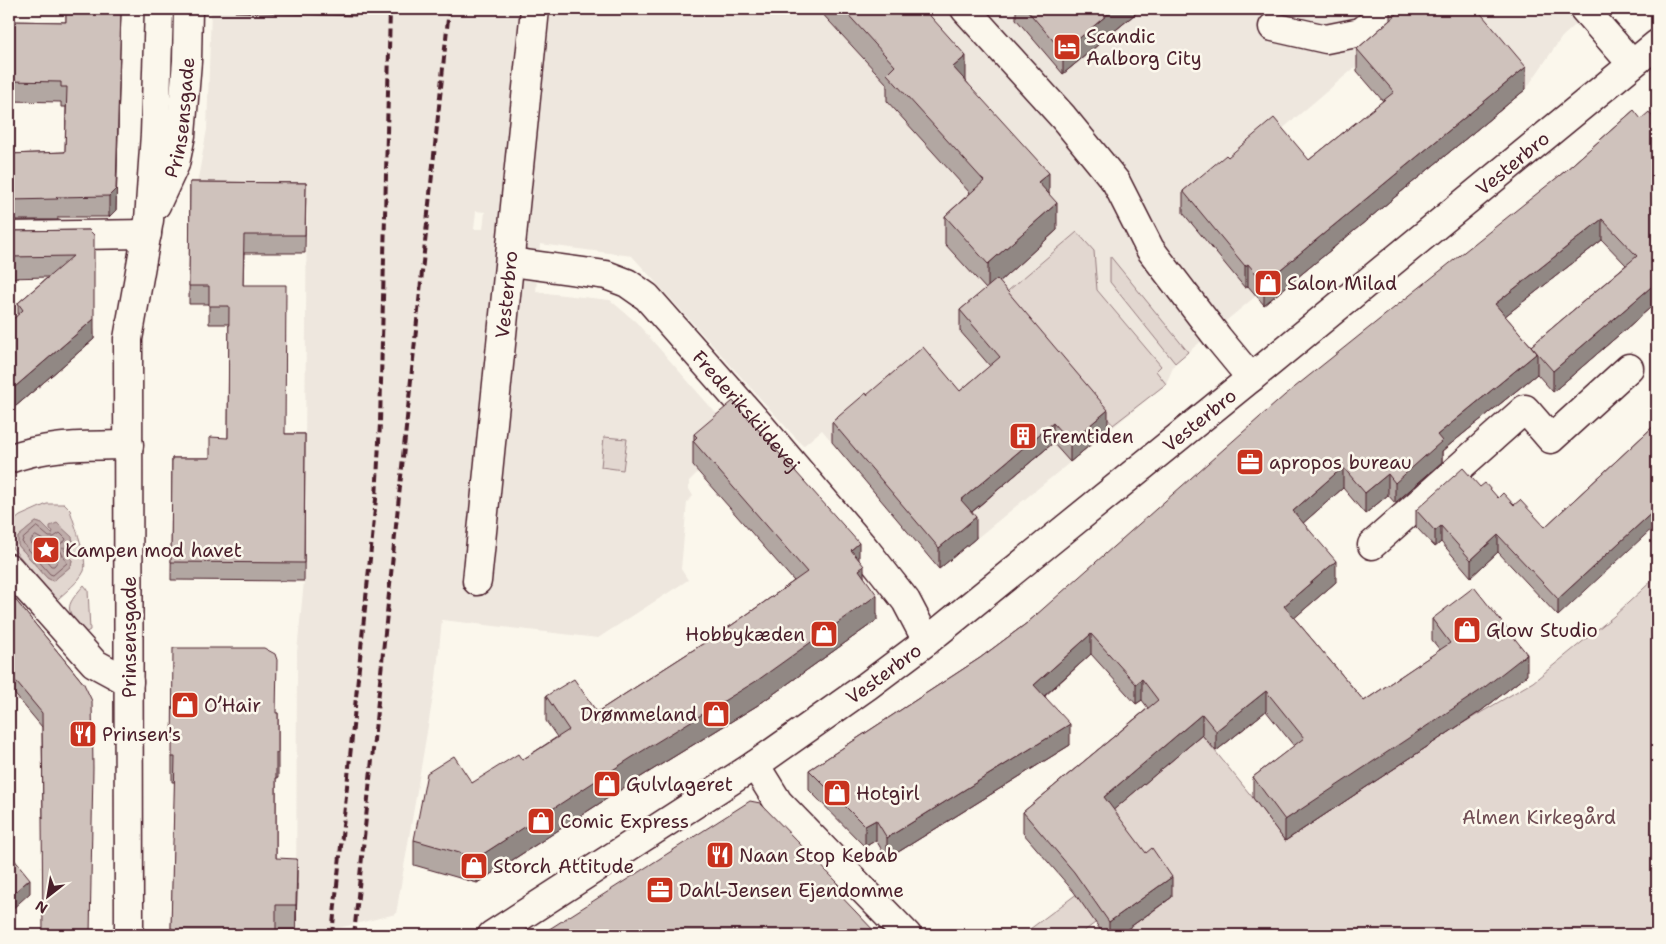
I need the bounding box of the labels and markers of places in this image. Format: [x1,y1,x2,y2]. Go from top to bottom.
place label: Scandic Aalborg City [1086,24,1202,71]
hotel icon: Scandic Aalborg City [1052,32,1082,62]
shop icon: Salon Milad [1253,268,1283,298]
place label: Salon Milad [1287,271,1397,296]
building icon: Fremtiden [1008,421,1038,451]
place label: Fremtiden [1042,424,1134,449]
office icon: apropos bureau [1235,447,1265,477]
place label: apropos bureau [1269,450,1412,475]
place icon: Kampen mod havet [31,535,61,565]
place label: Kampen mod havet [65,538,242,563]
shop icon: Glow Studio [1452,615,1482,645]
place label: Glow Studio [1486,618,1598,643]
shop icon: Hobbykæden [809,619,839,649]
place label: Hobbykæden [685,622,805,647]
shop icon: O’Hair [170,690,200,720]
place label: O’Hair [204,693,261,718]
shop icon: Drømmeland [701,699,731,729]
place label: Drømmeland [580,702,697,727]
restaurant icon: Prinsen's [68,719,98,749]
place label: Prinsen's [102,722,181,747]
shop icon: Gulvlageret [592,769,622,799]
place label: Gulvlageret [626,772,733,797]
shop icon: Hotgirl [822,778,852,808]
place label: Hotgirl [856,781,920,806]
shop icon: Comic Express [526,806,556,836]
place label: Comic Express [560,809,689,834]
restaurant icon: Naan Stop Kebab [705,840,735,870]
place label: Naan Stop Kebab [739,843,898,868]
shop icon: Storch Attitude [459,851,489,881]
place label: Storch Attitude [493,854,634,879]
office icon: Dahl-Jensen Ejendomme [645,875,675,905]
place label: Dahl-Jensen Ejendomme [679,878,904,903]

